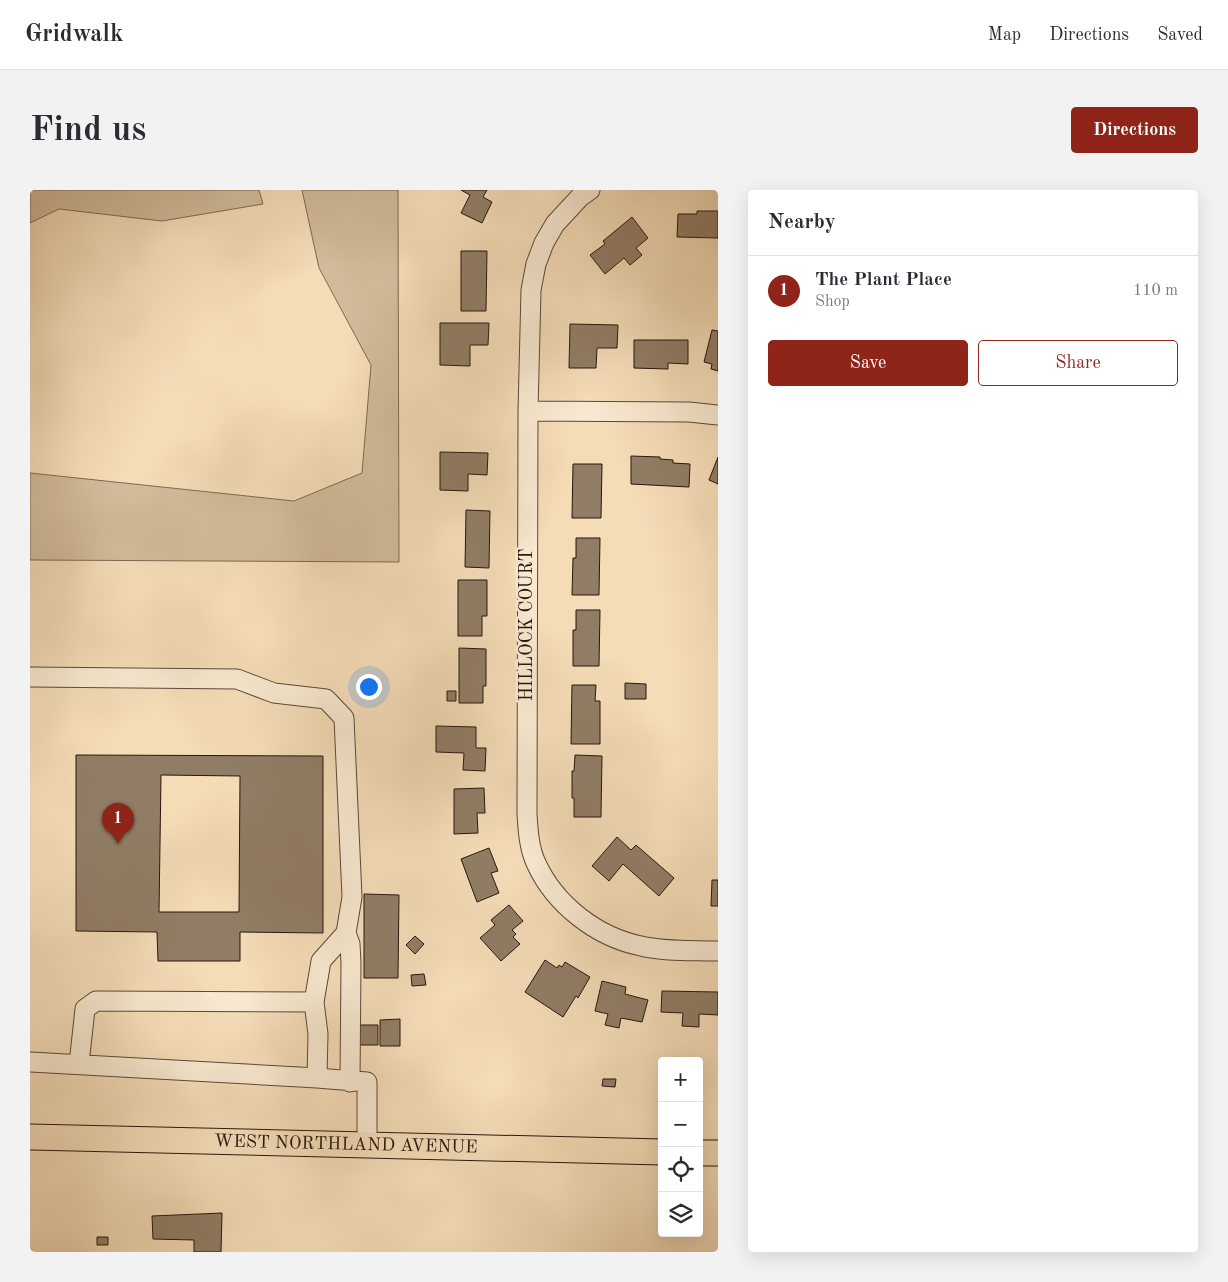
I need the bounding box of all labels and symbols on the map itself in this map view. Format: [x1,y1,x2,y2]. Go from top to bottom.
street label: HILLOCK COURT [518,549,536,701]
your location [356,674,382,700]
pin: 1 [102,803,134,844]
street label: WEST NORTHLAND AVENUE [214,1132,478,1157]

